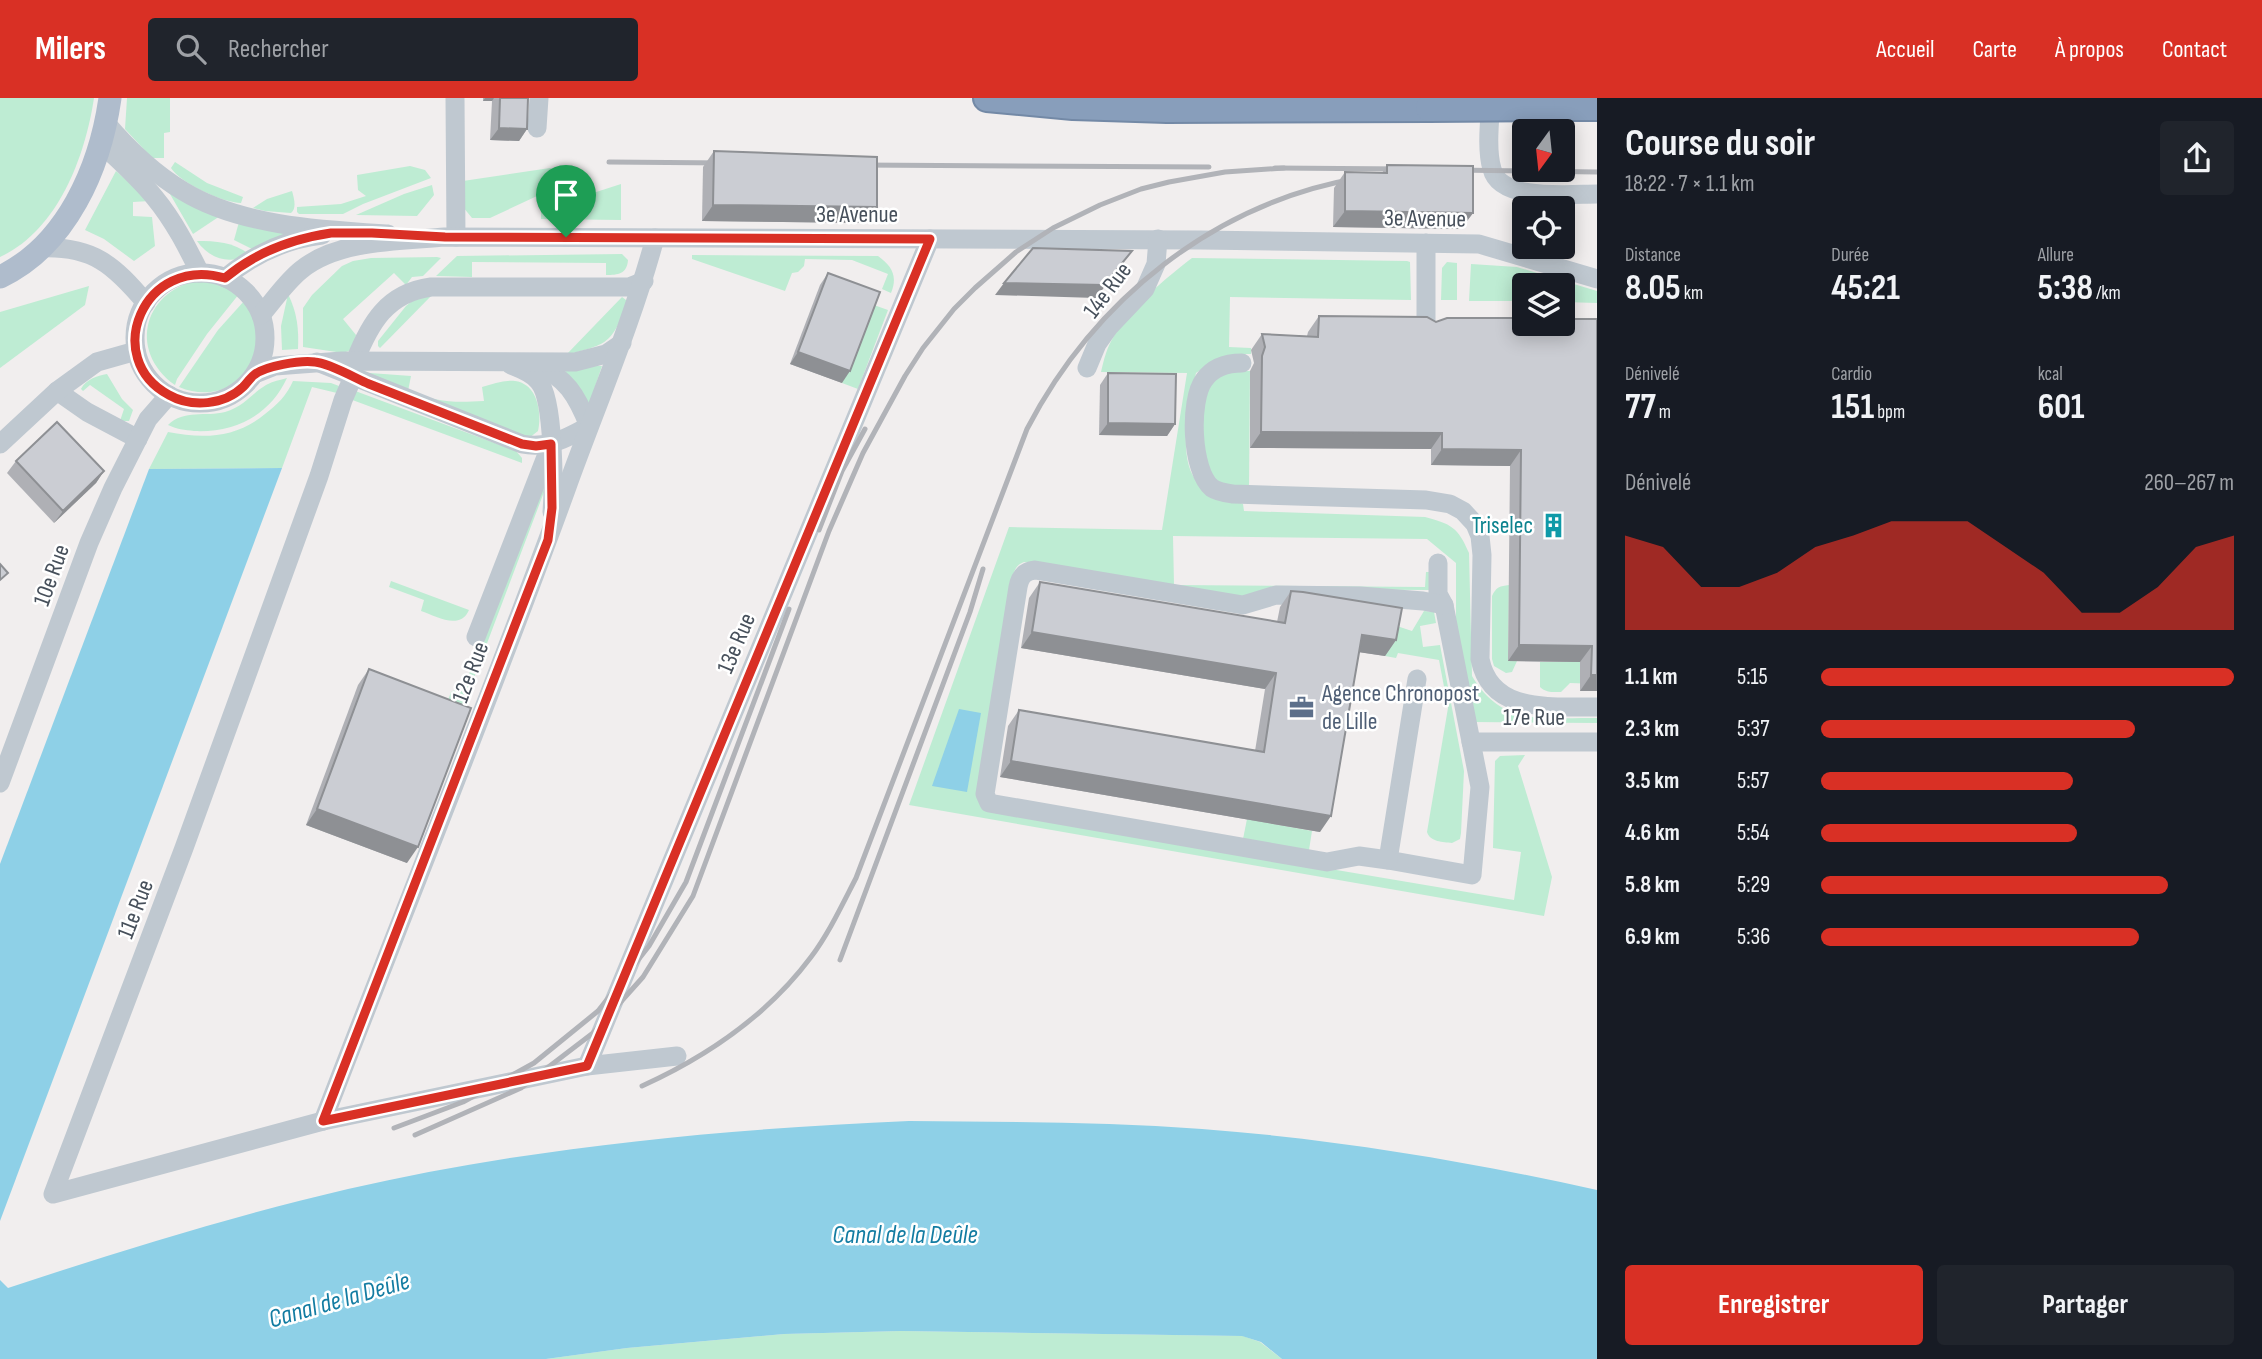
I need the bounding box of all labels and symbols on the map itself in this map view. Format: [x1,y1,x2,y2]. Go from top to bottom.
north arrow [1512,119,1575,182]
pin [536,165,596,237]
street label: 3e Avenue [816,200,898,229]
street label: 3e Avenue [1384,203,1466,234]
street label: 14e Rue [1077,257,1138,324]
place label: Triselec [1472,511,1533,540]
building icon: Triselec [1539,511,1567,539]
street label: 10e Rue [27,540,76,610]
street label: 13e Rue [711,609,762,678]
street label: 12e Rue [446,638,495,707]
place label: Agence Chronopost de Lille [1321,679,1479,736]
office icon: Agence Chronopost de Lille [1288,693,1316,721]
street label: 17e Rue [1503,703,1565,732]
street label: 11e Rue [111,875,160,943]
water label: Canal de la Deûle [832,1220,978,1251]
water label: Canal de la Deûle [265,1266,414,1335]

